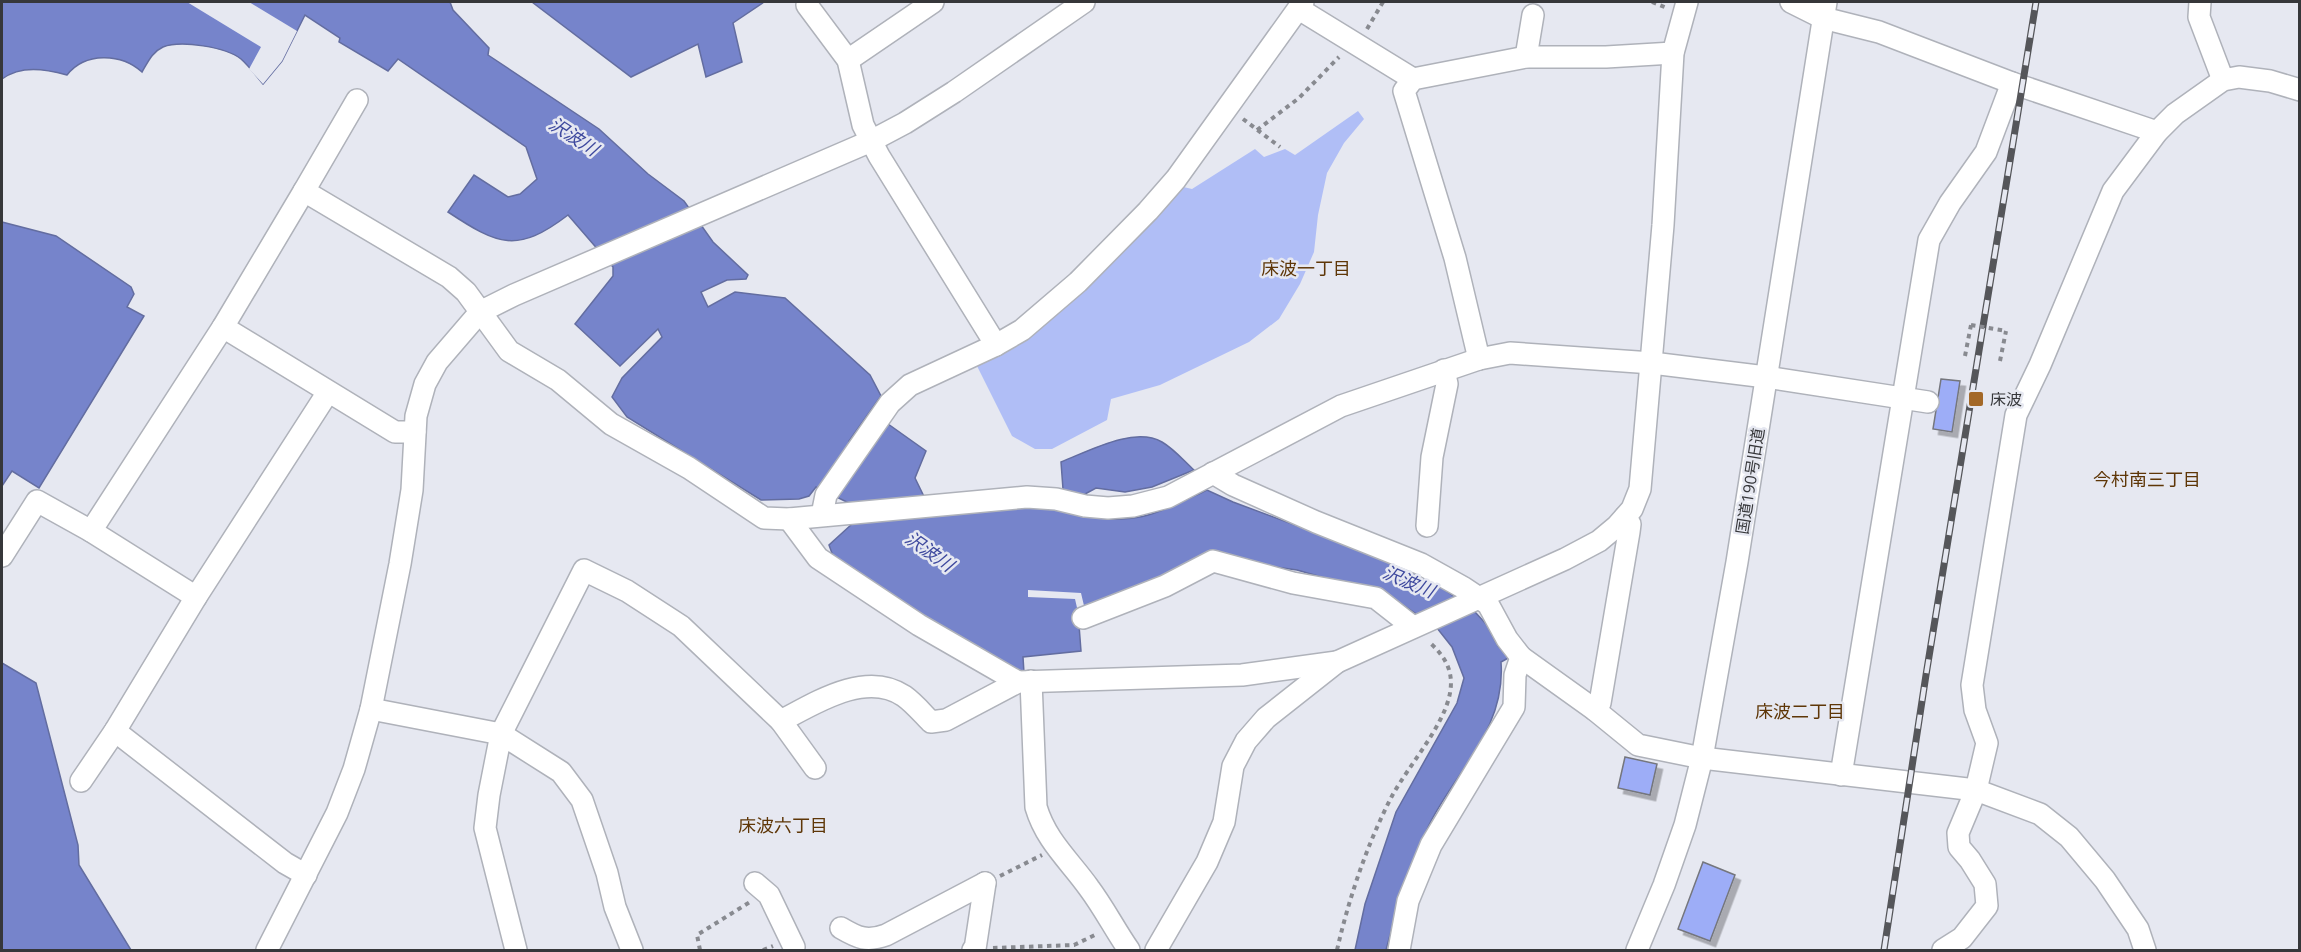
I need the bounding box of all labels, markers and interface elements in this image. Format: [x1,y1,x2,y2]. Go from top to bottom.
water label: 沢波川 [545,111,605,162]
district label: 床波一丁目 [1261,256,1351,280]
place label: 床波 [1990,388,2022,410]
marker: 床波 [1967,390,1985,408]
street label: 国道190号旧道 [1731,426,1769,536]
district label: 今村南三丁目 [2093,467,2201,491]
water label: 沢波川 [901,526,961,577]
water label: 沢波川 [1379,559,1440,603]
district label: 床波二丁目 [1755,699,1845,723]
district label: 床波六丁目 [738,813,828,837]

